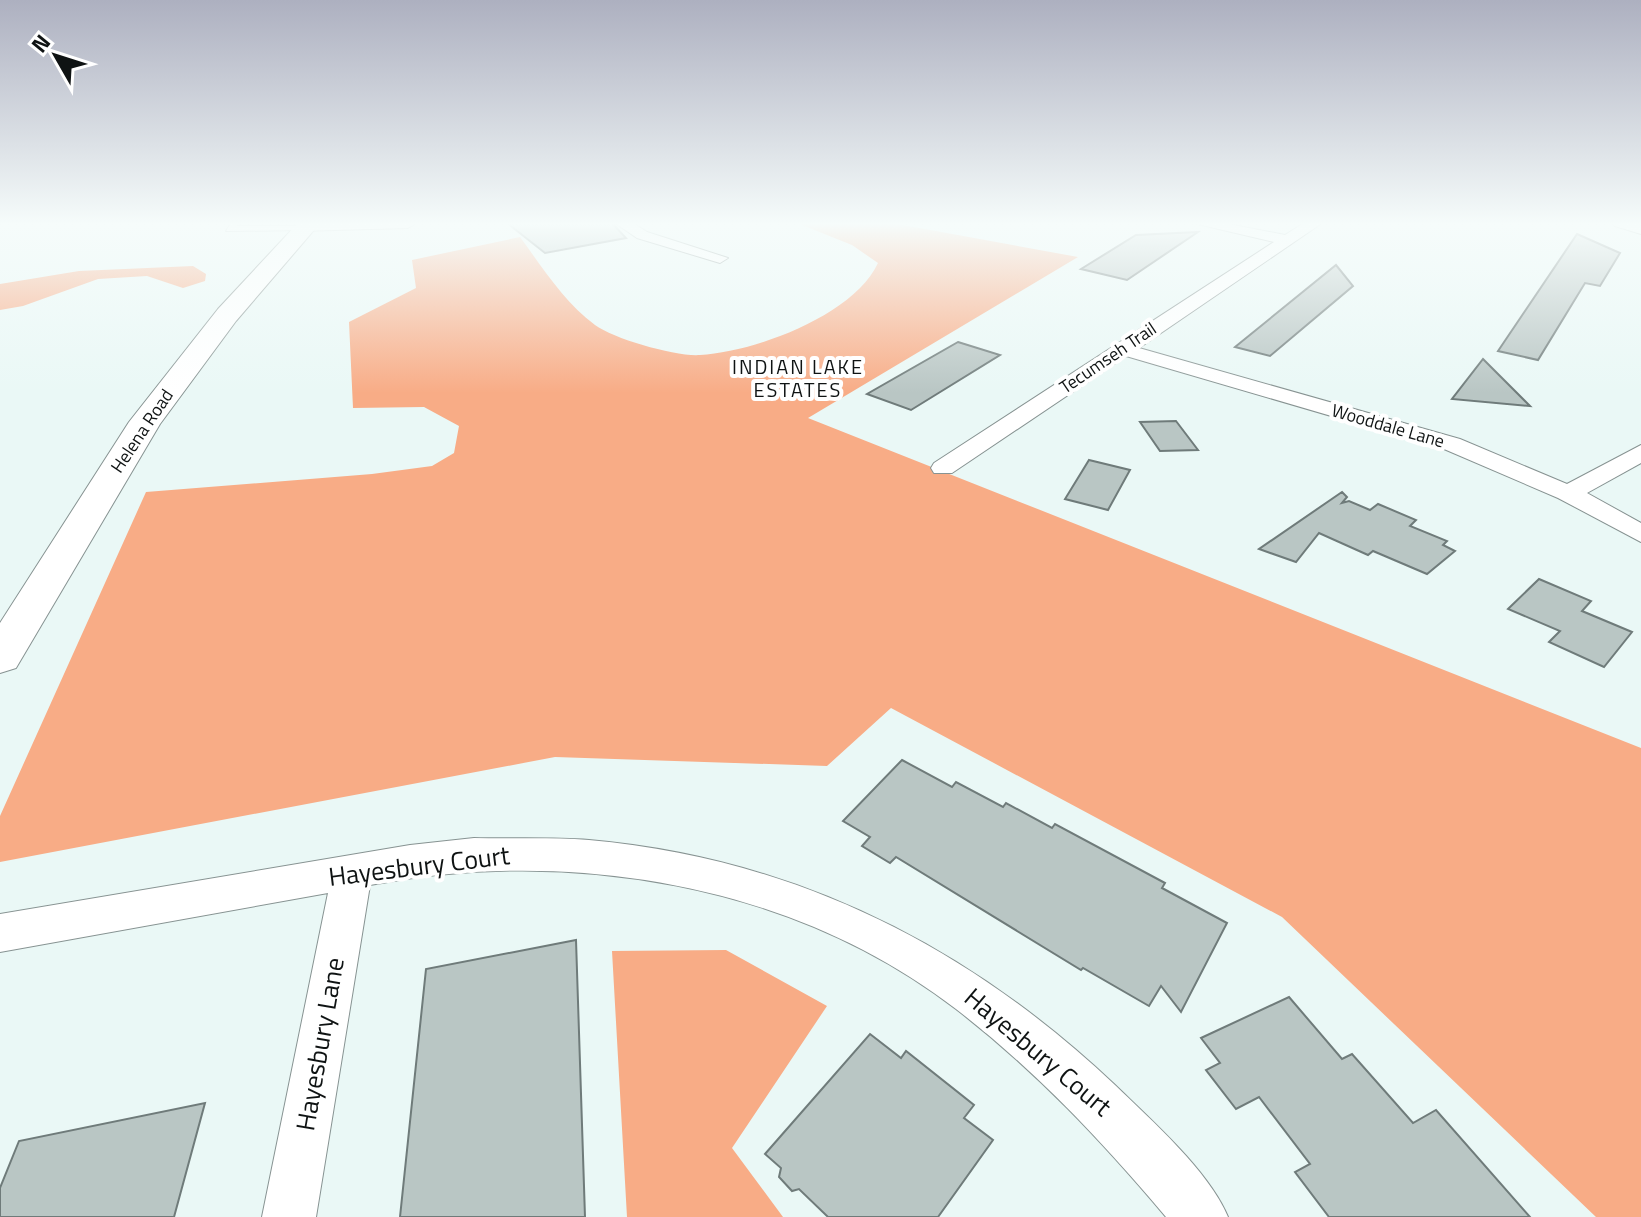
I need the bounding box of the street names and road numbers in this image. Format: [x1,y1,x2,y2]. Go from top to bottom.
street label: Tecumseh Trail [1054,315,1162,400]
street label: Helena Road [104,383,180,478]
street label: Wooddale Lane [1329,397,1448,455]
street label: Hayesbury Court [326,835,512,896]
street label: Hayesbury Lane [285,954,354,1134]
street label: Hayesbury Court [956,978,1121,1125]

